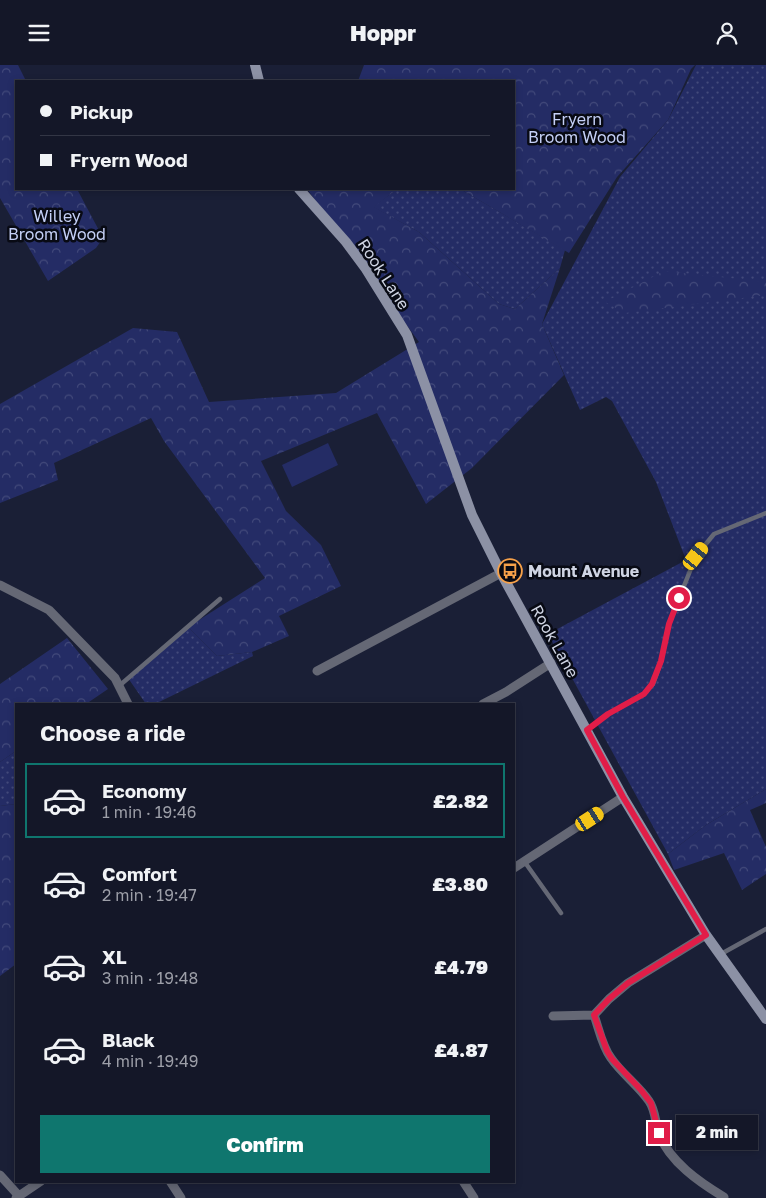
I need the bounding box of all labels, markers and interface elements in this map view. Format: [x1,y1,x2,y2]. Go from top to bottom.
icon: menu [25,19,53,47]
text: Hoppr [350,19,416,46]
icon: person [713,19,741,47]
text: Pickup [70,100,133,123]
park label: Fryern Broom Wood [528,109,626,147]
text: Fryern Wood [70,148,188,171]
park label: Willey Broom Wood [8,206,106,244]
street label: Rook Lane [354,235,414,313]
car [680,540,711,572]
bus stop icon: Mount Avenue [497,558,523,584]
place label: Mount Avenue [528,561,639,581]
route start [668,587,690,609]
street label: Rook Lane [527,601,583,681]
text: Choose a ride [40,719,186,746]
icon: car [42,778,87,823]
text: Economy [102,779,187,802]
text: £2.82 [433,789,488,812]
text: 1 min · 19:46 [102,802,197,822]
car [573,805,606,833]
icon: car [42,861,87,906]
text: Comfort [102,862,177,885]
text: £3.80 [432,872,488,895]
text: 2 min · 19:47 [102,885,197,905]
icon: car [42,944,87,989]
text: XL [102,945,127,968]
text: £4.79 [434,955,488,978]
text: 3 min · 19:48 [102,968,198,988]
icon: car [42,1027,87,1072]
text: Black [102,1028,155,1051]
text: £4.87 [434,1038,488,1061]
text: 4 min · 19:49 [102,1051,199,1071]
button: Confirm [40,1115,490,1173]
callout: 2 min [676,1115,759,1151]
route end [648,1122,670,1144]
text: 2 min [696,1122,738,1142]

